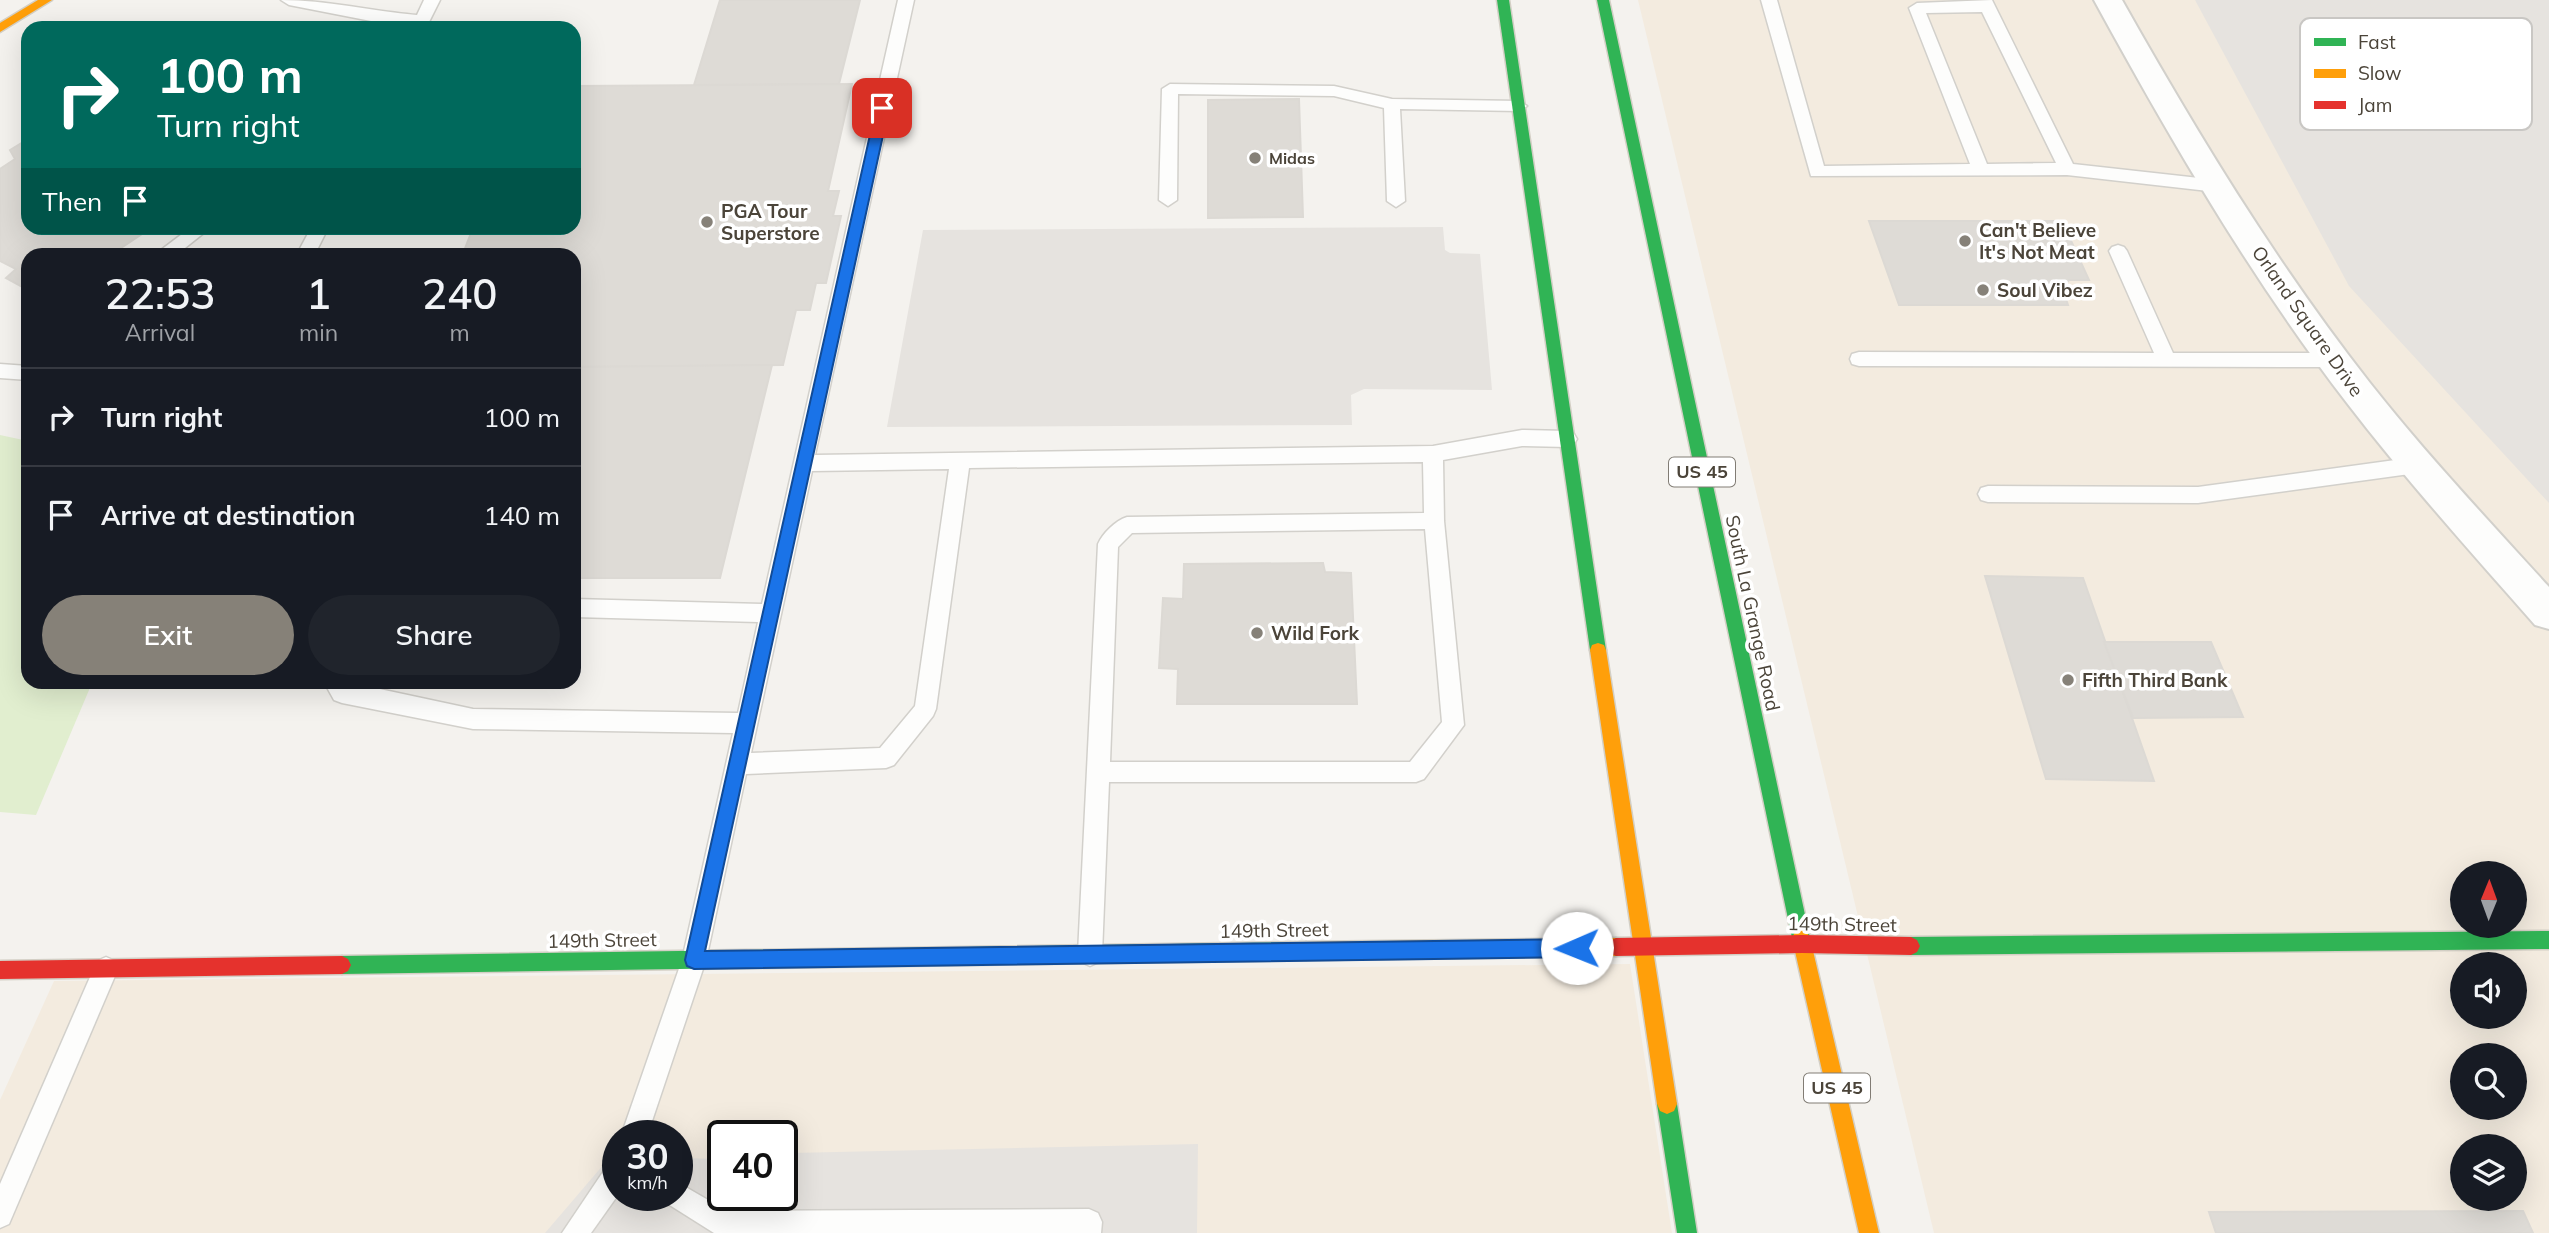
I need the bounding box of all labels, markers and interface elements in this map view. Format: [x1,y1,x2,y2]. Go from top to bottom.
legend [2300,18,2532,130]
text: Fast [2358,30,2396,54]
text: 100 m [157,44,303,105]
icon: right [42,49,133,140]
text: Slow [2358,61,2402,85]
pin [852,78,912,138]
icon: arrive [863,89,901,127]
text: Jam [2358,93,2392,117]
text: Turn right [157,105,300,145]
place label: Midas [1269,148,1315,168]
marker: Midas [1247,150,1263,166]
icon: arrive [116,182,154,220]
text: Then [42,185,102,218]
place label: PGA Tour Superstore [721,199,820,245]
marker: PGA Tour Superstore [699,214,715,230]
place label: Can't Believe It's Not Meat [1979,218,2096,264]
marker: Can't Believe It's Not Meat [1957,233,1973,249]
street label: Orland Square Drive [2247,241,2369,401]
text: 22:53 [105,267,215,320]
text: 1 [306,267,331,320]
text: 240 [422,267,497,320]
place label: Soul Vibez [1997,278,2093,302]
marker: Soul Vibez [1975,282,1991,298]
text: Arrival [125,318,195,347]
text: min [299,318,338,347]
text: m [449,318,470,347]
icon: right [42,398,80,436]
text: Turn right [101,401,222,434]
text: 100 m [484,401,560,434]
road number: US 45 [1669,458,1735,486]
icon: arrive [42,496,80,534]
text: Arrive at destination [101,499,356,532]
text: 140 m [484,499,560,532]
street label: South La Grange Road [1721,513,1785,713]
button: Exit [42,595,294,675]
button: Share [308,595,560,675]
place label: Wild Fork [1271,621,1359,645]
marker: Wild Fork [1249,625,1265,641]
place label: Fifth Third Bank [2082,668,2228,692]
marker: Fifth Third Bank [2060,672,2076,688]
north arrow [2450,861,2527,938]
map controls [2450,861,2527,1211]
position arrow [1540,911,1614,985]
street label: 149th Street [1787,911,1897,937]
street label: 149th Street [1219,917,1329,943]
street label: 149th Street [547,927,657,953]
button: sound [2450,952,2527,1029]
button: search [2450,1043,2527,1120]
road number: US 45 [1804,1073,1870,1102]
speed limit sign: 40 [707,1120,798,1211]
text: 30 [626,1134,669,1178]
button: layers [2450,1134,2527,1211]
text: km/h [627,1171,668,1194]

